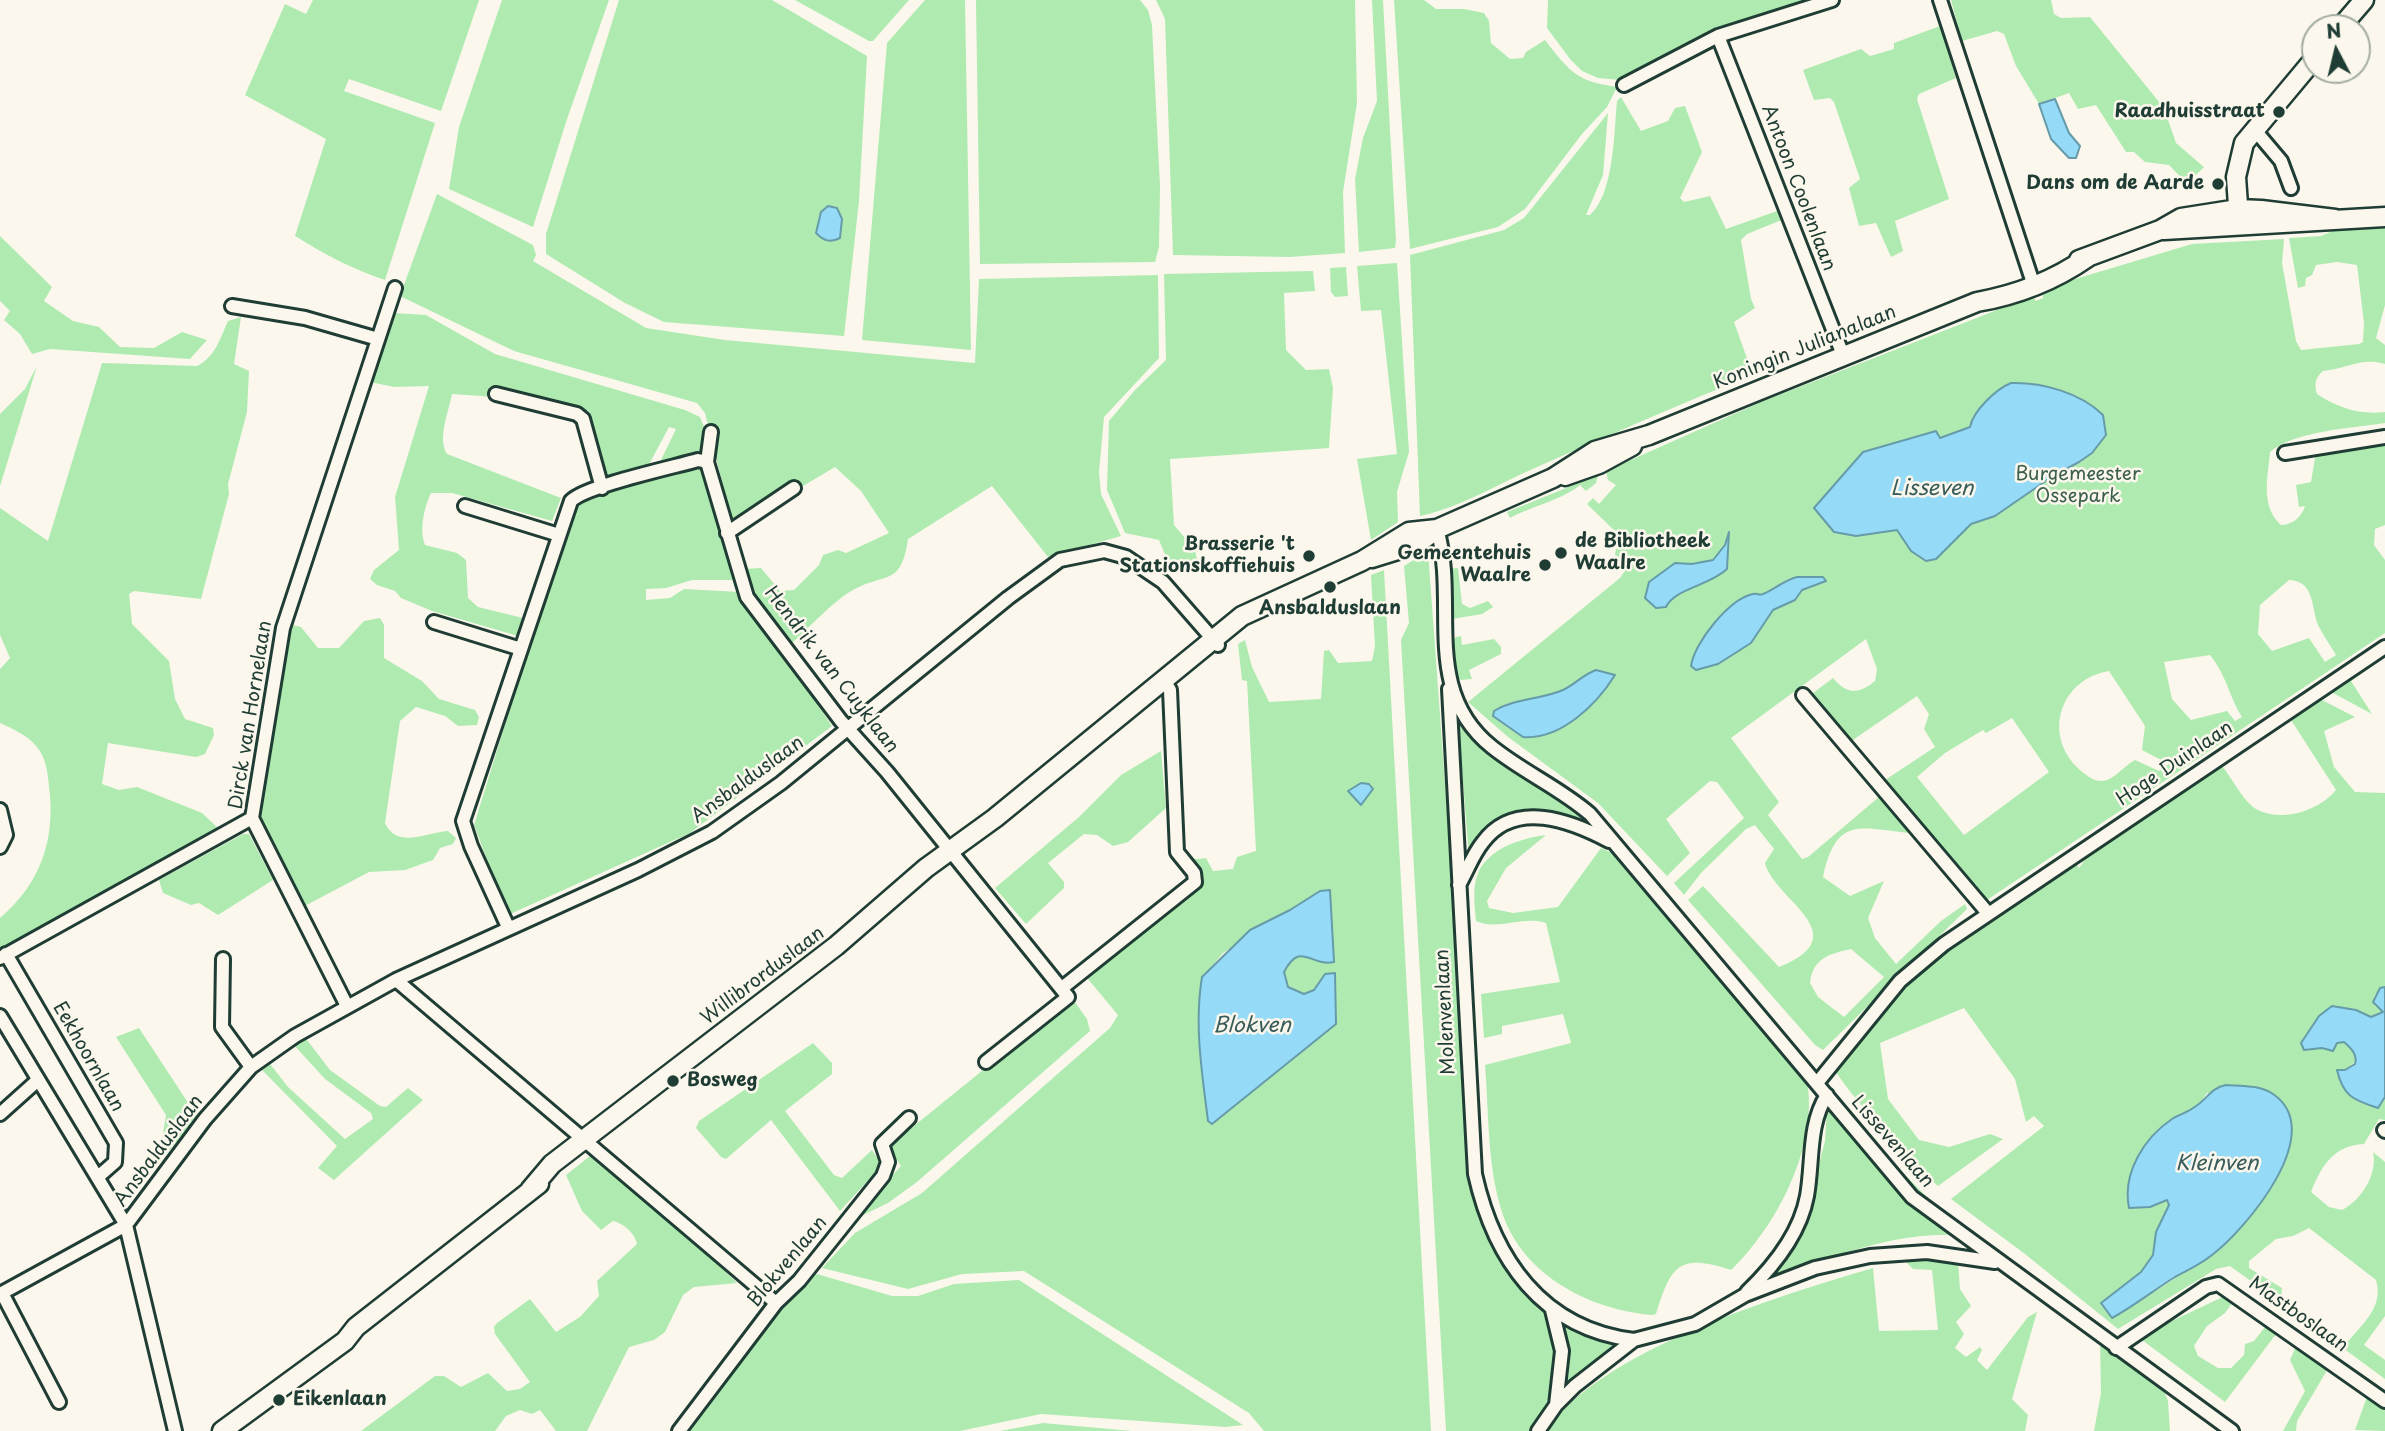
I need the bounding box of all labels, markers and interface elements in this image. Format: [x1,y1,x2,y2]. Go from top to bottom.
north arrow [2301,14,2371,84]
text: N [2325,15,2343,45]
place label: Raadhuisstraat [2115,101,2265,123]
street label: Antoon Coolenlaan [1756,102,1840,274]
marker: Raadhuisstraat [2271,104,2287,120]
place label: Dans om de Aarde [2026,173,2204,195]
marker: Dans om de Aarde [2210,176,2226,192]
street label: Koningin Julianalaan [1710,301,1900,395]
park label: Burgemeester Ossepark [2015,464,2141,508]
water label: Lisseven [1891,476,1973,502]
place label: de Bibliotheek Waalre [1575,531,1710,575]
place label: Brasserie 't Stationskoffiehuis [1119,534,1295,578]
place label: Gemeentehuis Waalre [1397,543,1531,587]
marker: de Bibliotheek Waalre [1553,545,1569,561]
marker: Brasserie 't Stationskoffiehuis [1301,548,1317,564]
marker: Gemeentehuis Waalre [1537,557,1553,573]
marker: Ansbalduslaan [1322,579,1338,595]
street label: Hendrik van Cuyklaan [759,582,903,758]
place label: Ansbalduslaan [1259,598,1401,620]
street label: Dirck van Hornelaan [225,619,277,811]
street label: Hoge Duinlaan [2112,717,2238,811]
street label: Ansbalduslaan [687,732,809,828]
street label: Willibrorduslaan [697,922,829,1030]
street label: Molenvenlaan [1431,948,1461,1076]
street label: Eekhoornlaan [47,998,129,1116]
water label: Blokven [1213,1013,1291,1039]
place label: Bosweg [687,1070,758,1092]
marker: Bosweg [665,1073,681,1089]
street label: Ansbalduslaan [110,1091,208,1211]
street label: Lissevenlaan [1846,1091,1938,1193]
water label: Kleinven [2176,1151,2258,1177]
street label: Blokvenlaan [744,1212,832,1312]
street label: Mastboslaan [2244,1272,2352,1358]
place label: Eikenlaan [293,1389,387,1411]
marker: Eikenlaan [271,1392,287,1408]

